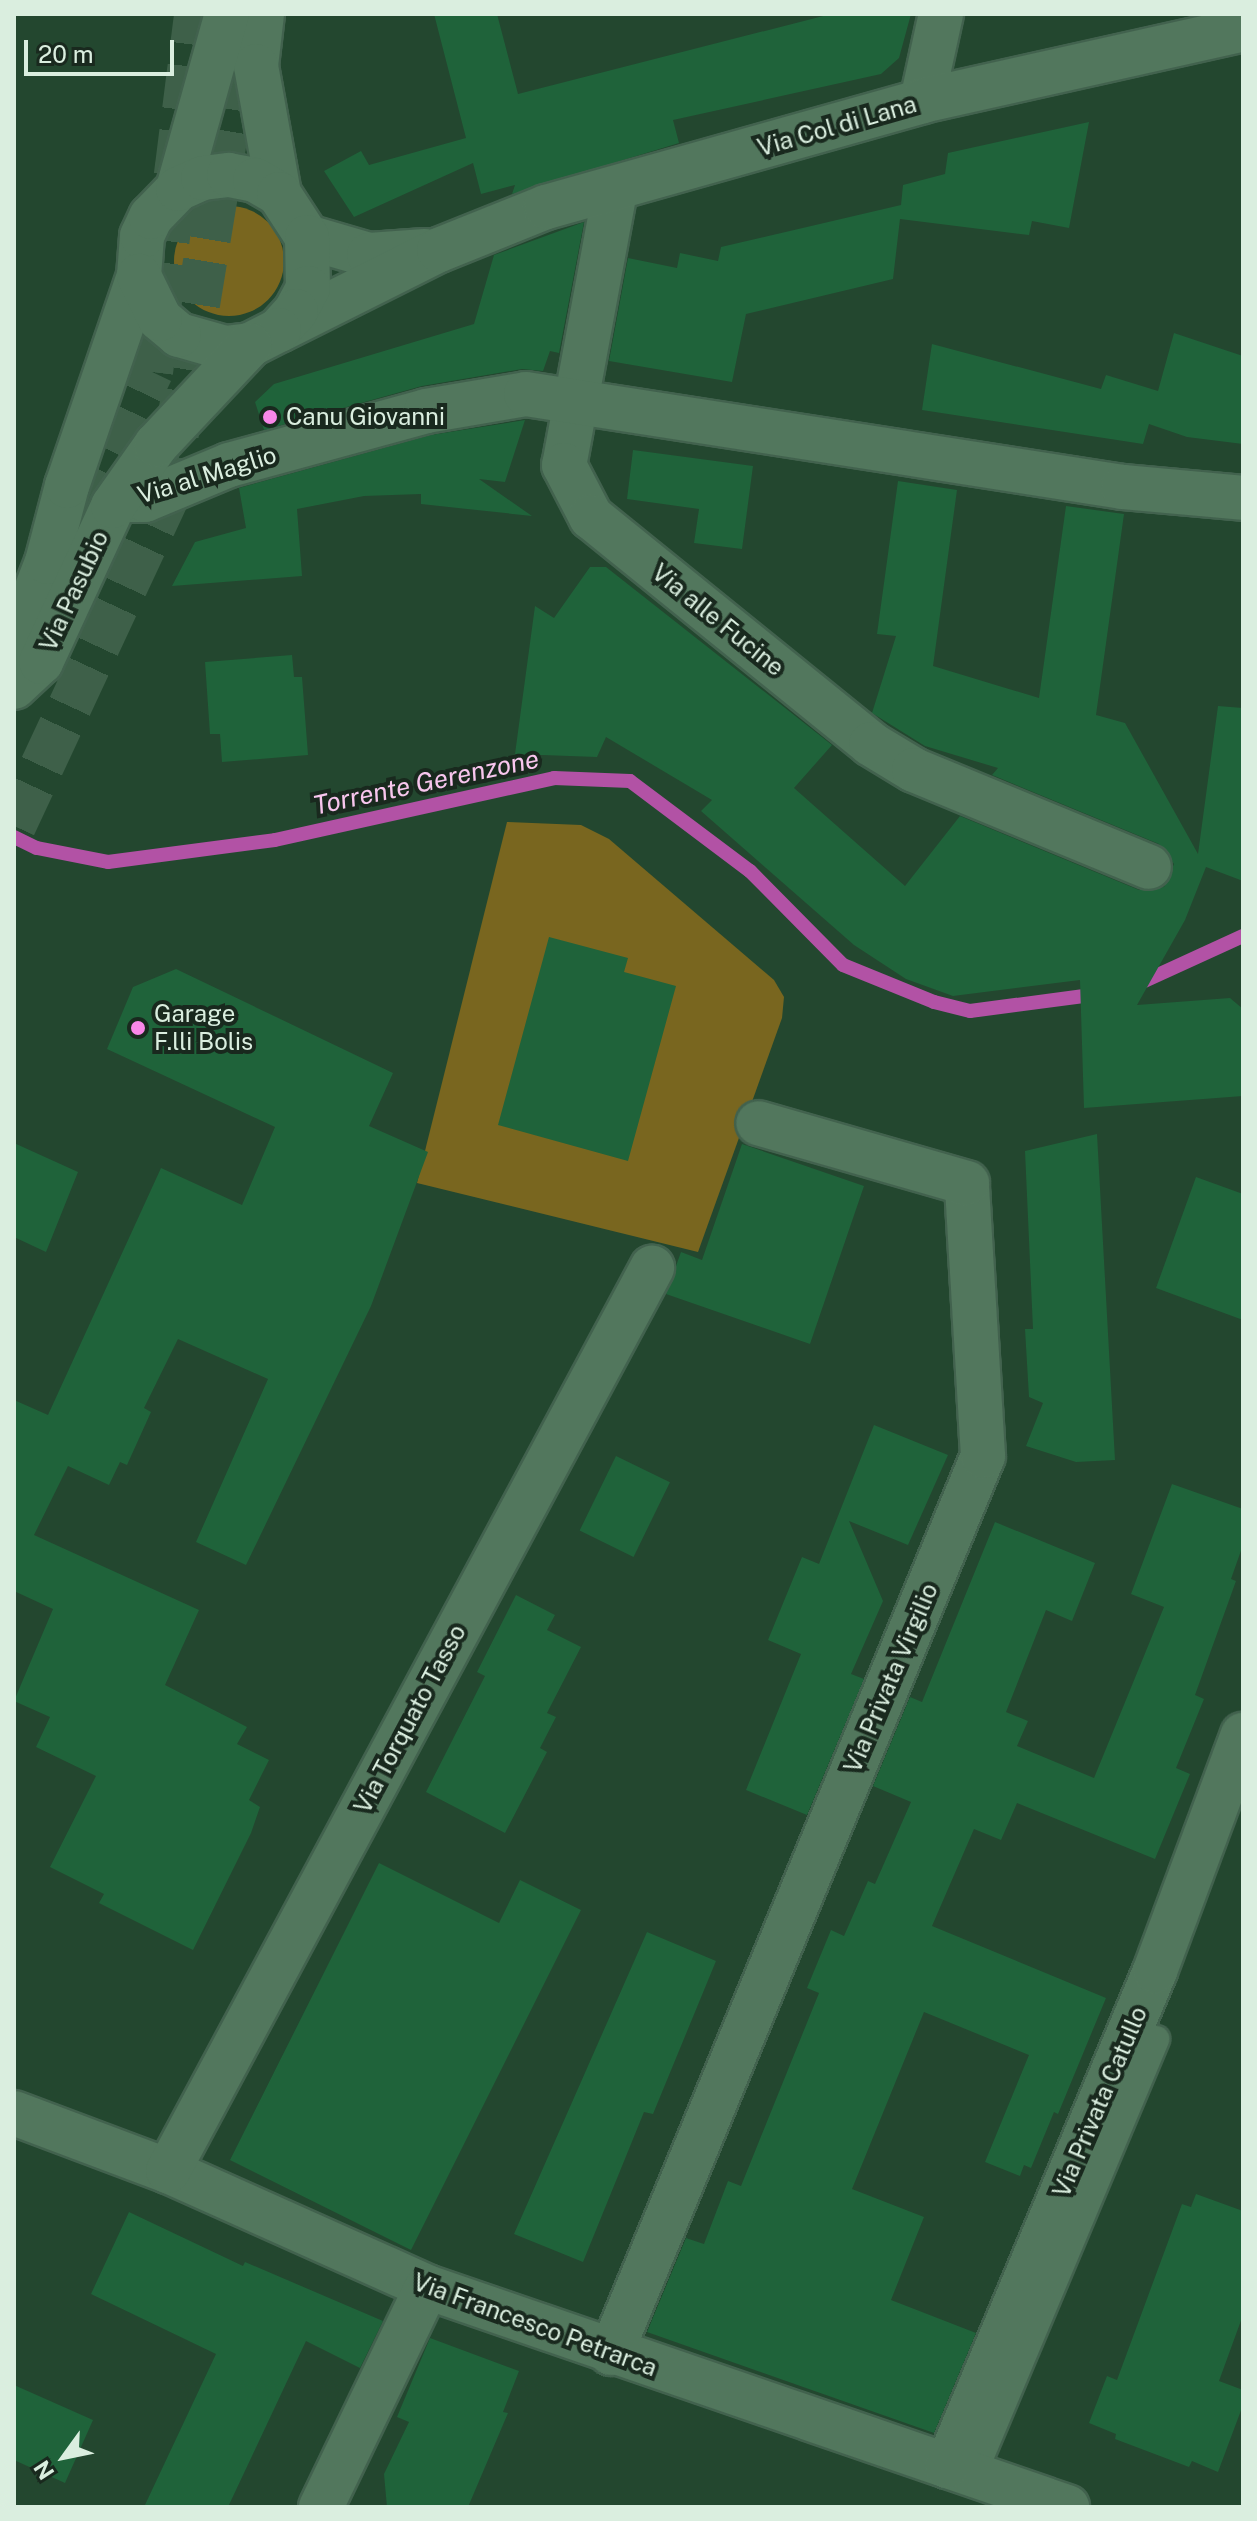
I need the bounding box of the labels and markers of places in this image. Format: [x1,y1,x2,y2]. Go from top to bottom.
place label: Canu Giovanni [286,403,445,431]
marker: Canu Giovanni [261,408,279,426]
place label: Garage F.lli Bolis [154,1000,253,1056]
marker: Garage F.lli Bolis [129,1019,147,1037]

